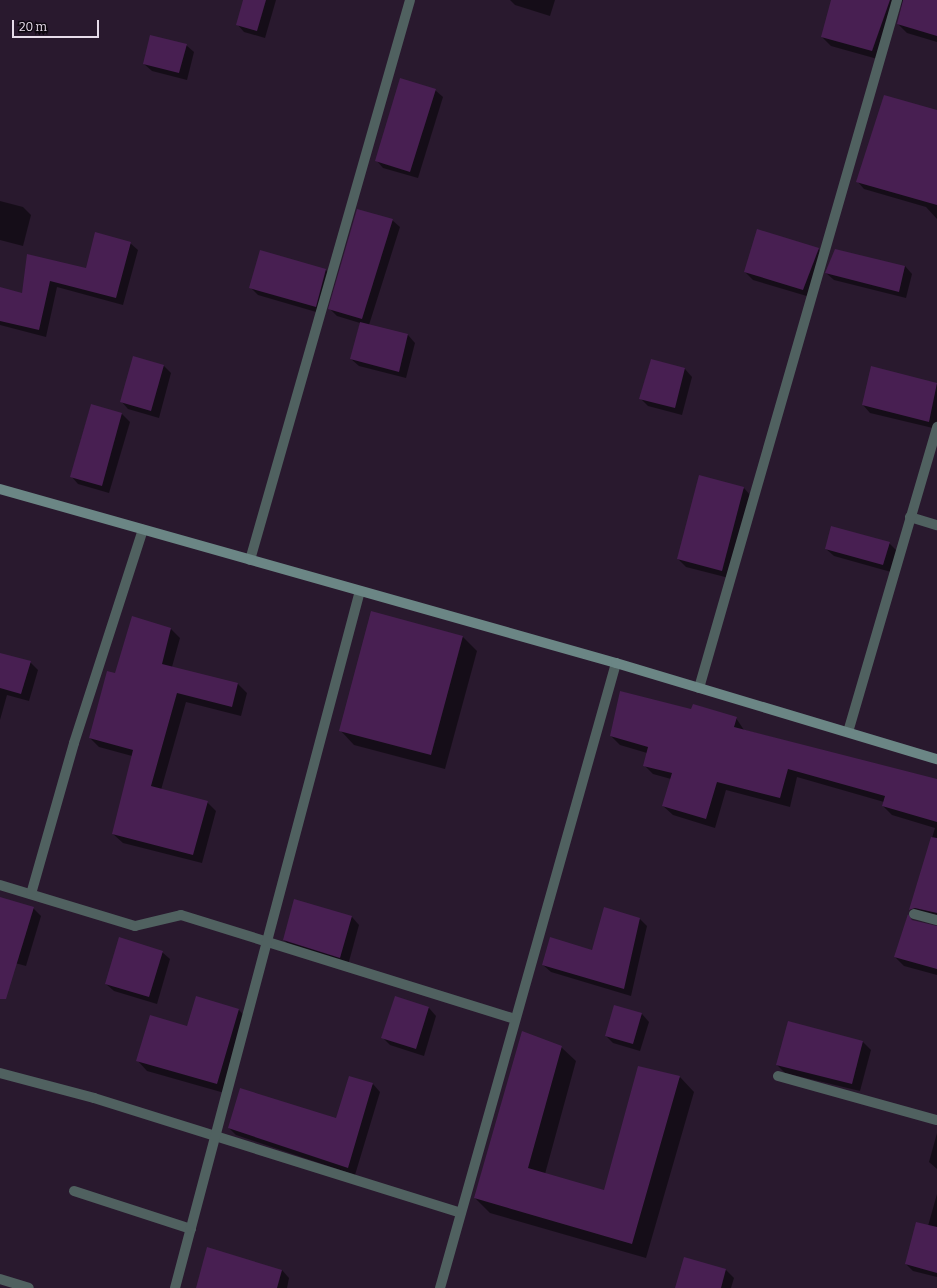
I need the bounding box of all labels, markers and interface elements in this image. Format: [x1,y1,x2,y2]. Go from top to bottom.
scale bar [14,12,101,38]
text: 20 m [19,20,47,34]

